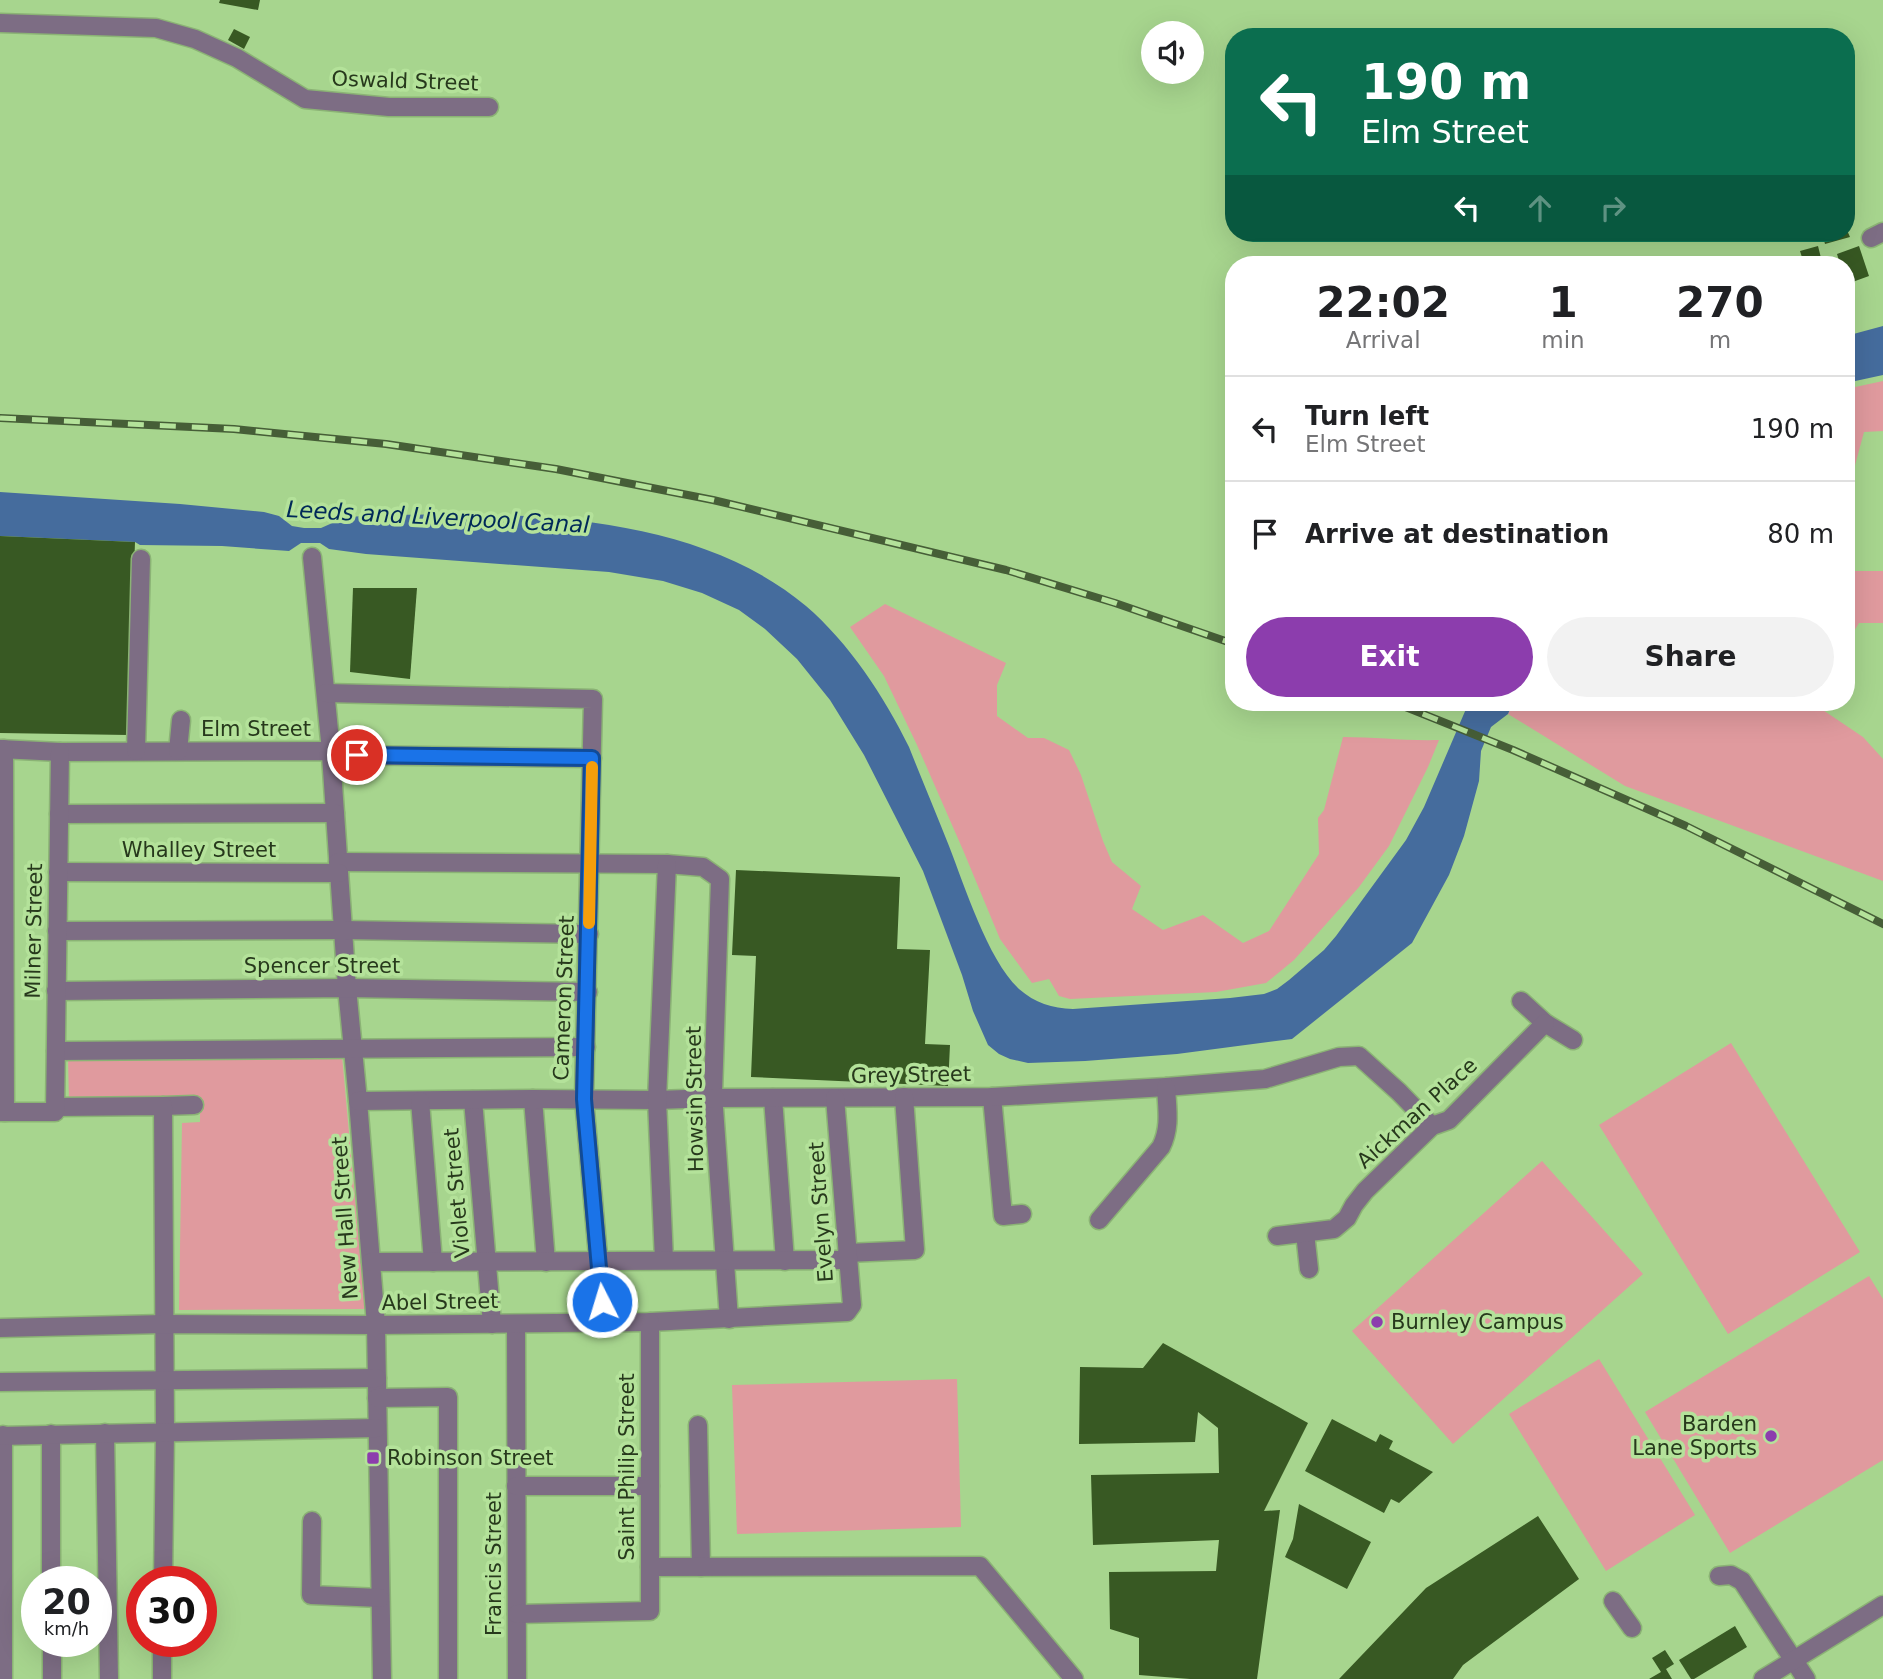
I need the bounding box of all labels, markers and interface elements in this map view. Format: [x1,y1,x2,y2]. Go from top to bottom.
map controls [1141,21,1204,84]
button: sound [1141,21,1204,84]
text: 190 m [1361,54,1531,111]
icon: left [1246,56,1337,147]
street label: Oswald Street [331,66,479,96]
text: Elm Street [1361,113,1529,151]
icon: left [1448,189,1486,227]
icon: ahead [1521,189,1559,227]
icon: right [1594,189,1632,227]
text: 22:02 [1316,278,1450,327]
text: 1 [1548,278,1578,327]
text: 270 [1676,278,1764,327]
text: Arrival [1346,327,1421,353]
text: min [1541,327,1585,353]
text: m [1709,327,1731,353]
text: Turn left [1305,401,1429,431]
icon: left [1246,410,1284,448]
text: 190 m [1751,414,1834,444]
text: Elm Street [1305,431,1426,457]
water label: Leeds and Liverpool Canal [286,496,591,538]
icon: arrive [1246,515,1284,553]
text: Arrive at destination [1305,519,1609,549]
text: 80 m [1767,519,1834,549]
button: Exit [1246,617,1533,697]
button: Share [1547,617,1834,697]
street label: Elm Street [201,717,311,741]
pin [327,725,387,785]
icon: arrive [338,736,376,774]
street label: Whalley Street [122,838,276,862]
street label: Milner Street [21,863,47,999]
street label: Cameron Street [549,915,579,1081]
street label: Spencer Street [244,954,400,978]
street label: Howsin Street [682,1026,708,1172]
street label: Aickman Place [1352,1053,1482,1173]
street label: Grey Street [851,1062,971,1088]
street label: Violet Street [439,1127,475,1259]
street label: New Hall Street [327,1136,363,1300]
street label: Evelyn Street [804,1141,838,1283]
position arrow [565,1265,639,1339]
street label: Abel Street [381,1289,499,1315]
place label: Burnley Campus [1391,1310,1564,1334]
marker: Burnley Campus [1369,1314,1385,1330]
street label: Saint Philip Street [615,1373,639,1561]
place label: Barden Lane Sports [1632,1412,1757,1460]
marker: Barden Lane Sports [1763,1428,1779,1444]
place label: Robinson Street [387,1446,554,1470]
marker: Robinson Street [365,1450,381,1466]
street label: Francis Street [482,1492,506,1636]
speed limit sign: 30 [126,1566,217,1657]
text: 20 [42,1582,91,1622]
text: km/h [44,1618,89,1639]

